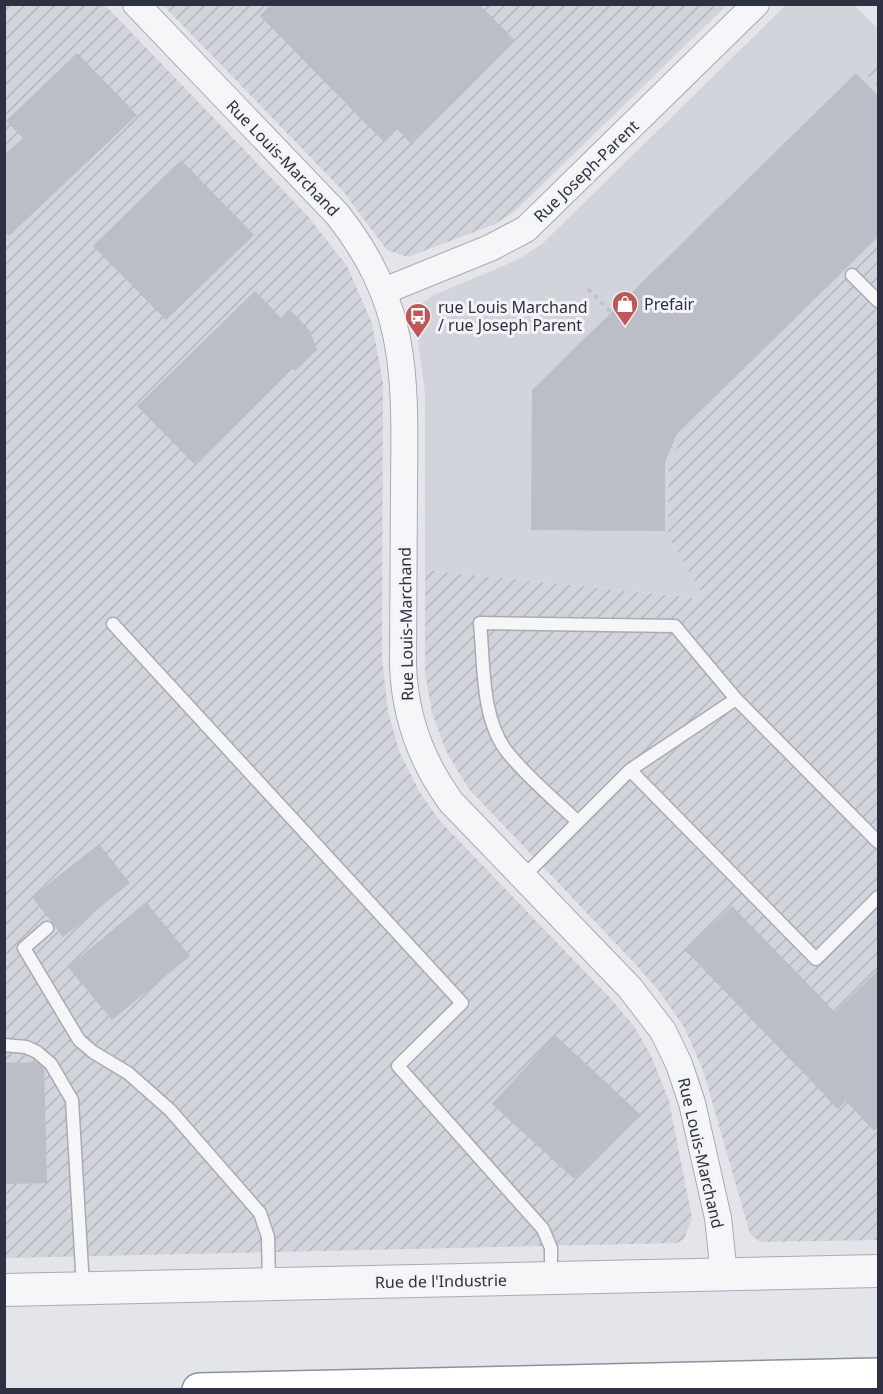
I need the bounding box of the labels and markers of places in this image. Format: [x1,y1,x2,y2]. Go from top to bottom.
shop icon: Prefair [610,289,640,327]
place label: Prefair [644,293,695,315]
place label: rue Louis Marchand / rue Joseph Parent [438,296,588,336]
bus stop icon: rue Louis Marchand / rue Joseph Parent [403,301,433,339]

